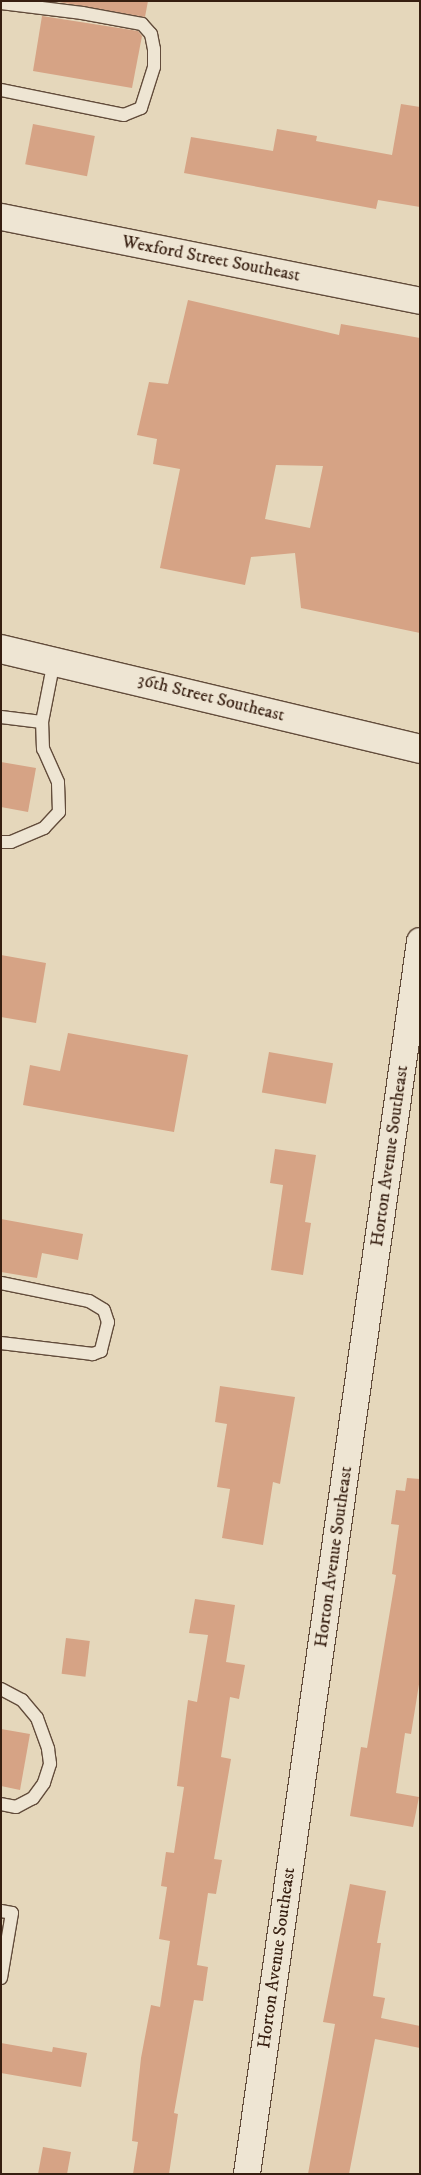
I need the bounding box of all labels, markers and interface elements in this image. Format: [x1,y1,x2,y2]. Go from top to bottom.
street label: Wexford Street Southeast [120,231,302,287]
street label: 36th Street Southeast [135,669,287,727]
street label: Horton Avenue Southeast [367,1064,413,1248]
street label: Horton Avenue Southeast [311,1465,357,1649]
street label: Horton Avenue Southeast [254,1866,300,2050]

